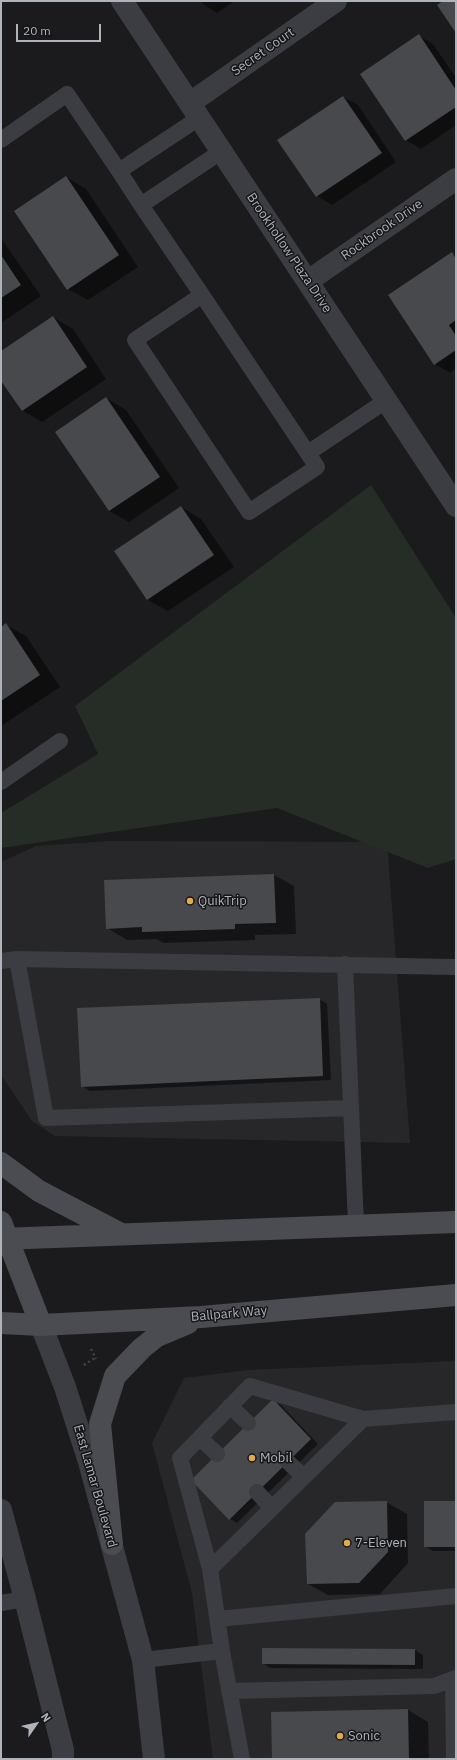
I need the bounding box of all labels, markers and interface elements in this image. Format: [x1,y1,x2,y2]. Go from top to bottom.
scale bar [18,16,103,42]
text: 20 m [23,23,51,38]
street label: Secret Court [229,25,297,79]
street label: Brookhollow Plaza Drive [243,190,335,316]
street label: Rockbrook Drive [338,196,426,264]
place label: QuikTrip [198,893,247,909]
marker: QuikTrip [185,896,195,906]
street label: Ballpark Way [190,1303,268,1325]
street label: East Lamar Boulevard [70,1423,120,1549]
place label: Mobil [260,1450,292,1466]
marker: Mobil [247,1453,257,1463]
place label: 7-Eleven [355,1535,407,1551]
marker: 7-Eleven [342,1538,352,1548]
north arrow [16,1704,56,1744]
text: N [38,1710,54,1725]
place label: Sonic [348,1728,380,1744]
marker: Sonic [335,1731,345,1741]

